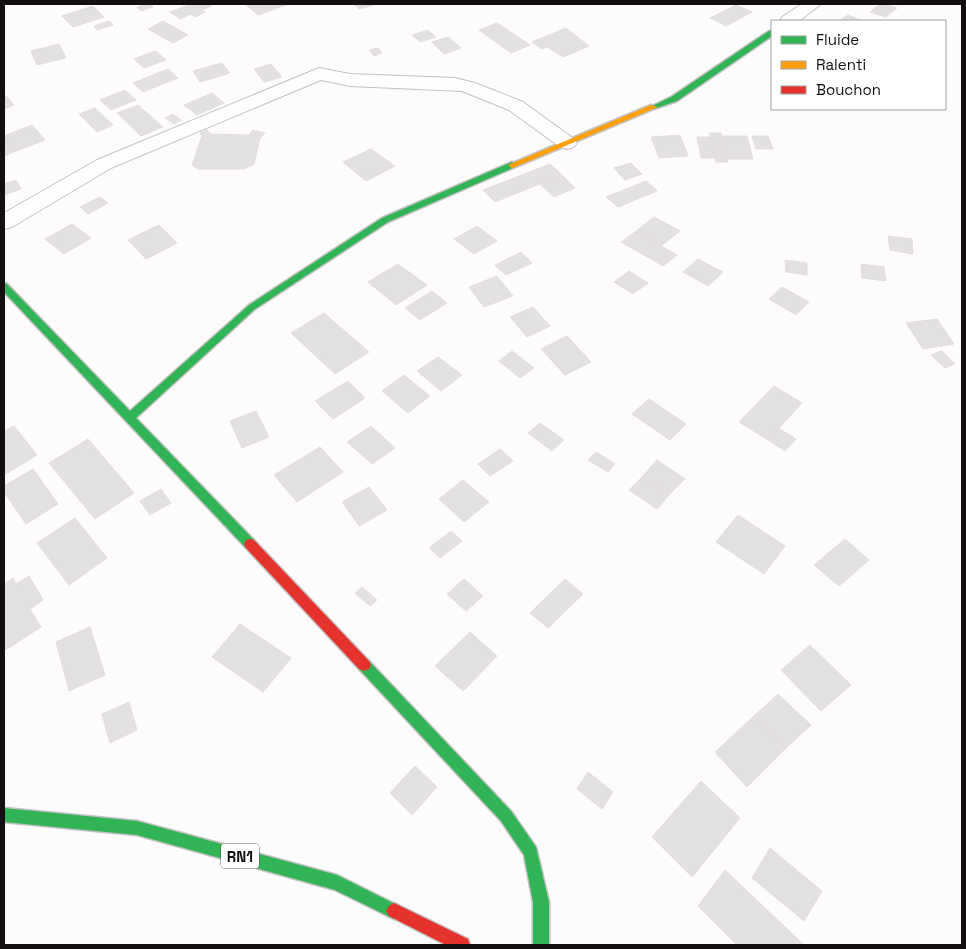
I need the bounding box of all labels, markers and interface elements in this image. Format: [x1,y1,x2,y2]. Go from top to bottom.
legend [771,20,946,110]
text: Fluide [816,30,859,49]
text: Ralenti [816,55,866,74]
text: Bouchon [816,80,881,99]
road number: RN1 [221,844,259,868]

